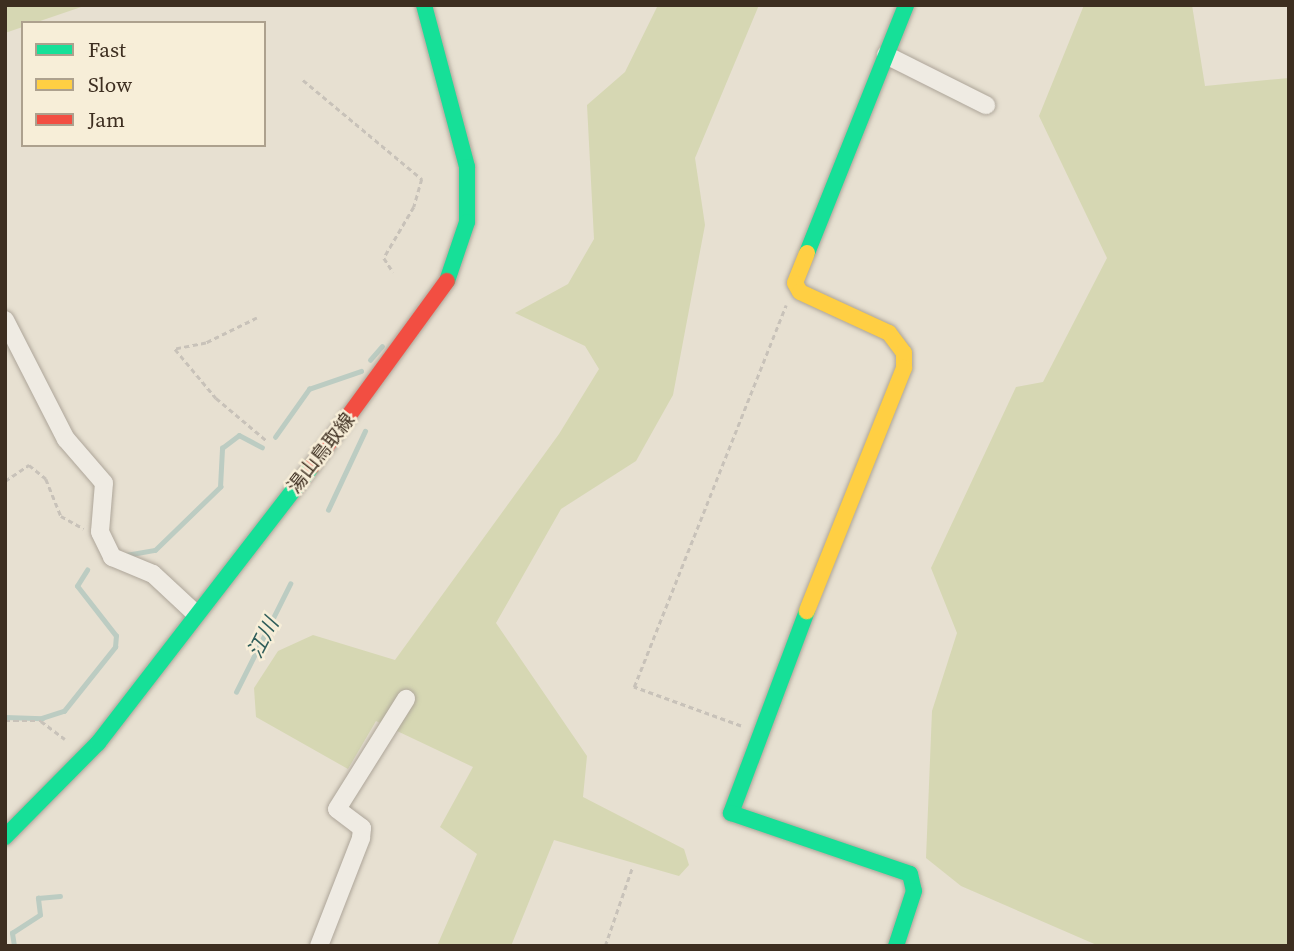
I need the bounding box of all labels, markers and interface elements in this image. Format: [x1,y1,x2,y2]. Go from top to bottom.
legend [21,21,266,147]
text: Fast [88,35,126,64]
text: Slow [88,70,132,99]
text: Jam [88,105,125,134]
street label: 湯山鳥取線 [283,409,359,497]
water label: 江川 [242,614,284,662]

